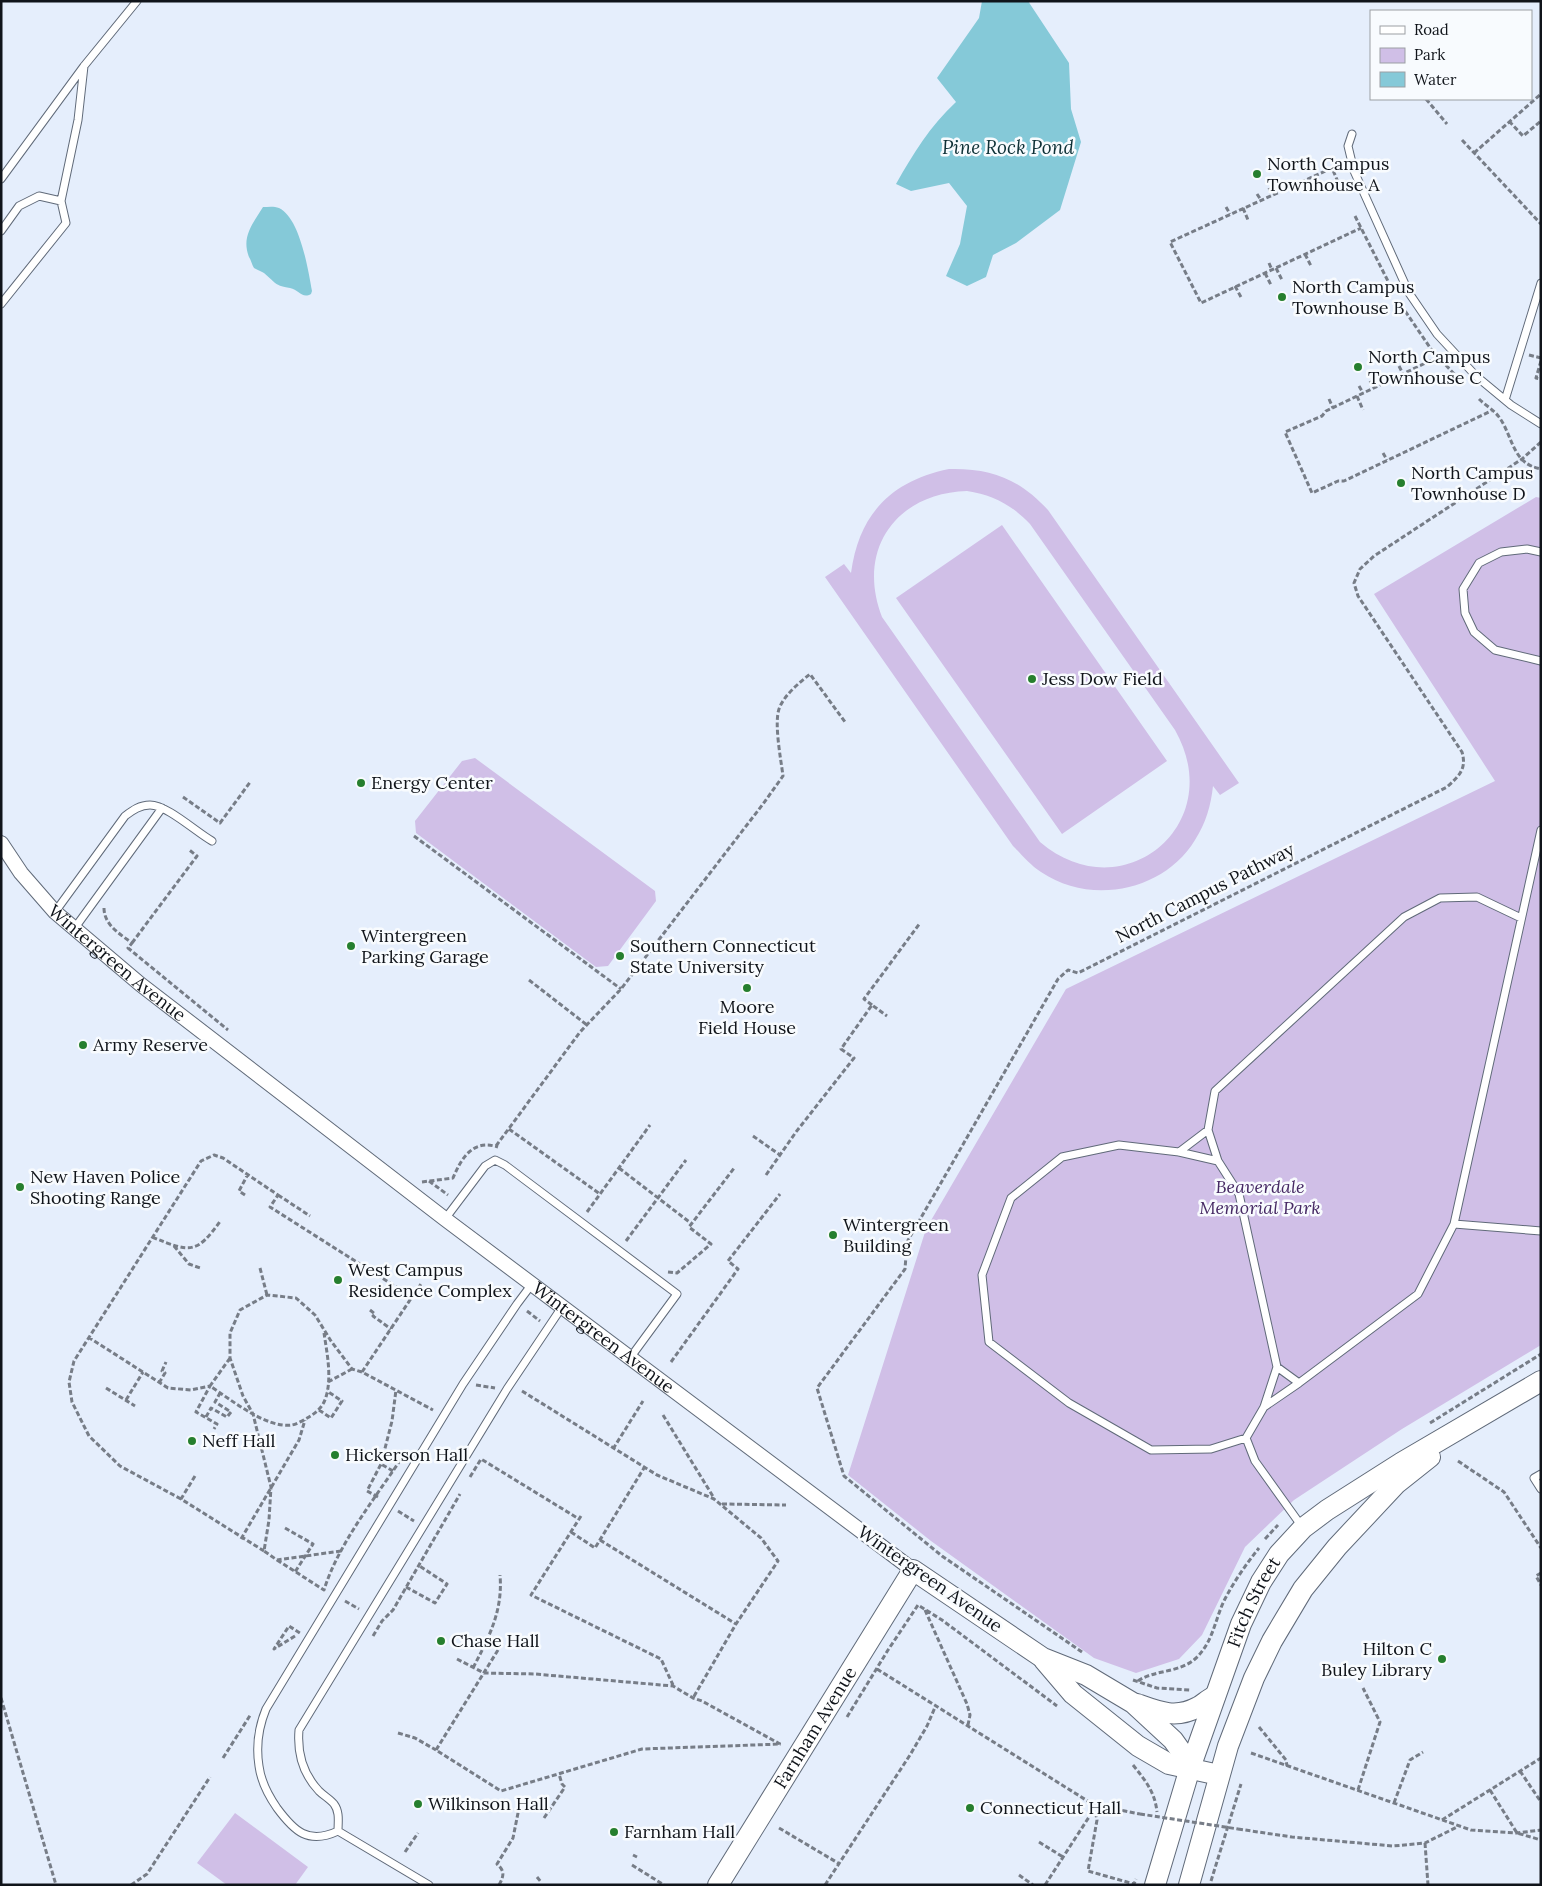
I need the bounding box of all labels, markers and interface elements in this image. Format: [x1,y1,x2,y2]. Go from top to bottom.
legend [1370,10,1532,100]
text: Road [1414,20,1449,39]
text: Park [1414,45,1445,64]
text: Water [1414,70,1457,89]
water label: Pine Rock Pond [942,135,1074,159]
place label: North Campus Townhouse A [1267,152,1389,196]
marker: North Campus Townhouse A [1251,168,1263,180]
place label: North Campus Townhouse B [1292,275,1414,319]
marker: North Campus Townhouse B [1276,291,1288,303]
place label: North Campus Townhouse C [1368,345,1490,389]
marker: North Campus Townhouse C [1352,361,1364,373]
place label: North Campus Townhouse D [1411,461,1533,505]
marker: North Campus Townhouse D [1395,477,1407,489]
place label: Jess Dow Field [1041,667,1163,690]
marker: Jess Dow Field [1026,673,1038,685]
place label: Energy Center [371,771,493,794]
marker: Energy Center [355,777,367,789]
street label: North Campus Pathway [1112,837,1298,948]
street label: Wintergreen Avenue [44,899,191,1026]
place label: Wintergreen Parking Garage [361,924,489,968]
place label: Southern Connecticut State University [630,934,816,978]
marker: Wintergreen Parking Garage [345,940,357,952]
marker: Southern Connecticut State University [614,950,626,962]
marker: Moore Field House [741,982,753,994]
place label: Moore Field House [698,995,796,1039]
place label: Army Reserve [92,1033,208,1056]
marker: Army Reserve [77,1039,89,1051]
place label: New Haven Police Shooting Range [30,1165,180,1209]
park label: Beaverdale Memorial Park [1199,1175,1321,1219]
marker: New Haven Police Shooting Range [14,1181,26,1193]
place label: Wintergreen Building [843,1213,949,1257]
marker: Wintergreen Building [827,1229,839,1241]
place label: West Campus Residence Complex [348,1258,512,1302]
marker: West Campus Residence Complex [332,1274,344,1286]
street label: Wintergreen Avenue [528,1277,679,1398]
place label: Neff Hall [202,1429,275,1452]
marker: Neff Hall [186,1435,198,1447]
place label: Hickerson Hall [345,1443,468,1466]
marker: Hickerson Hall [329,1449,341,1461]
street label: Wintergreen Avenue [853,1520,1007,1637]
street label: Fitch Street [1222,1552,1285,1650]
place label: Chase Hall [451,1629,540,1652]
marker: Chase Hall [435,1635,447,1647]
place label: Hilton C Buley Library [1321,1637,1432,1681]
marker: Hilton C Buley Library [1436,1653,1448,1665]
street label: Farnham Avenue [769,1662,861,1793]
place label: Wilkinson Hall [428,1792,549,1815]
place label: Connecticut Hall [980,1796,1121,1819]
marker: Wilkinson Hall [412,1798,424,1810]
marker: Connecticut Hall [964,1802,976,1814]
place label: Farnham Hall [624,1820,735,1843]
marker: Farnham Hall [608,1826,620,1838]

